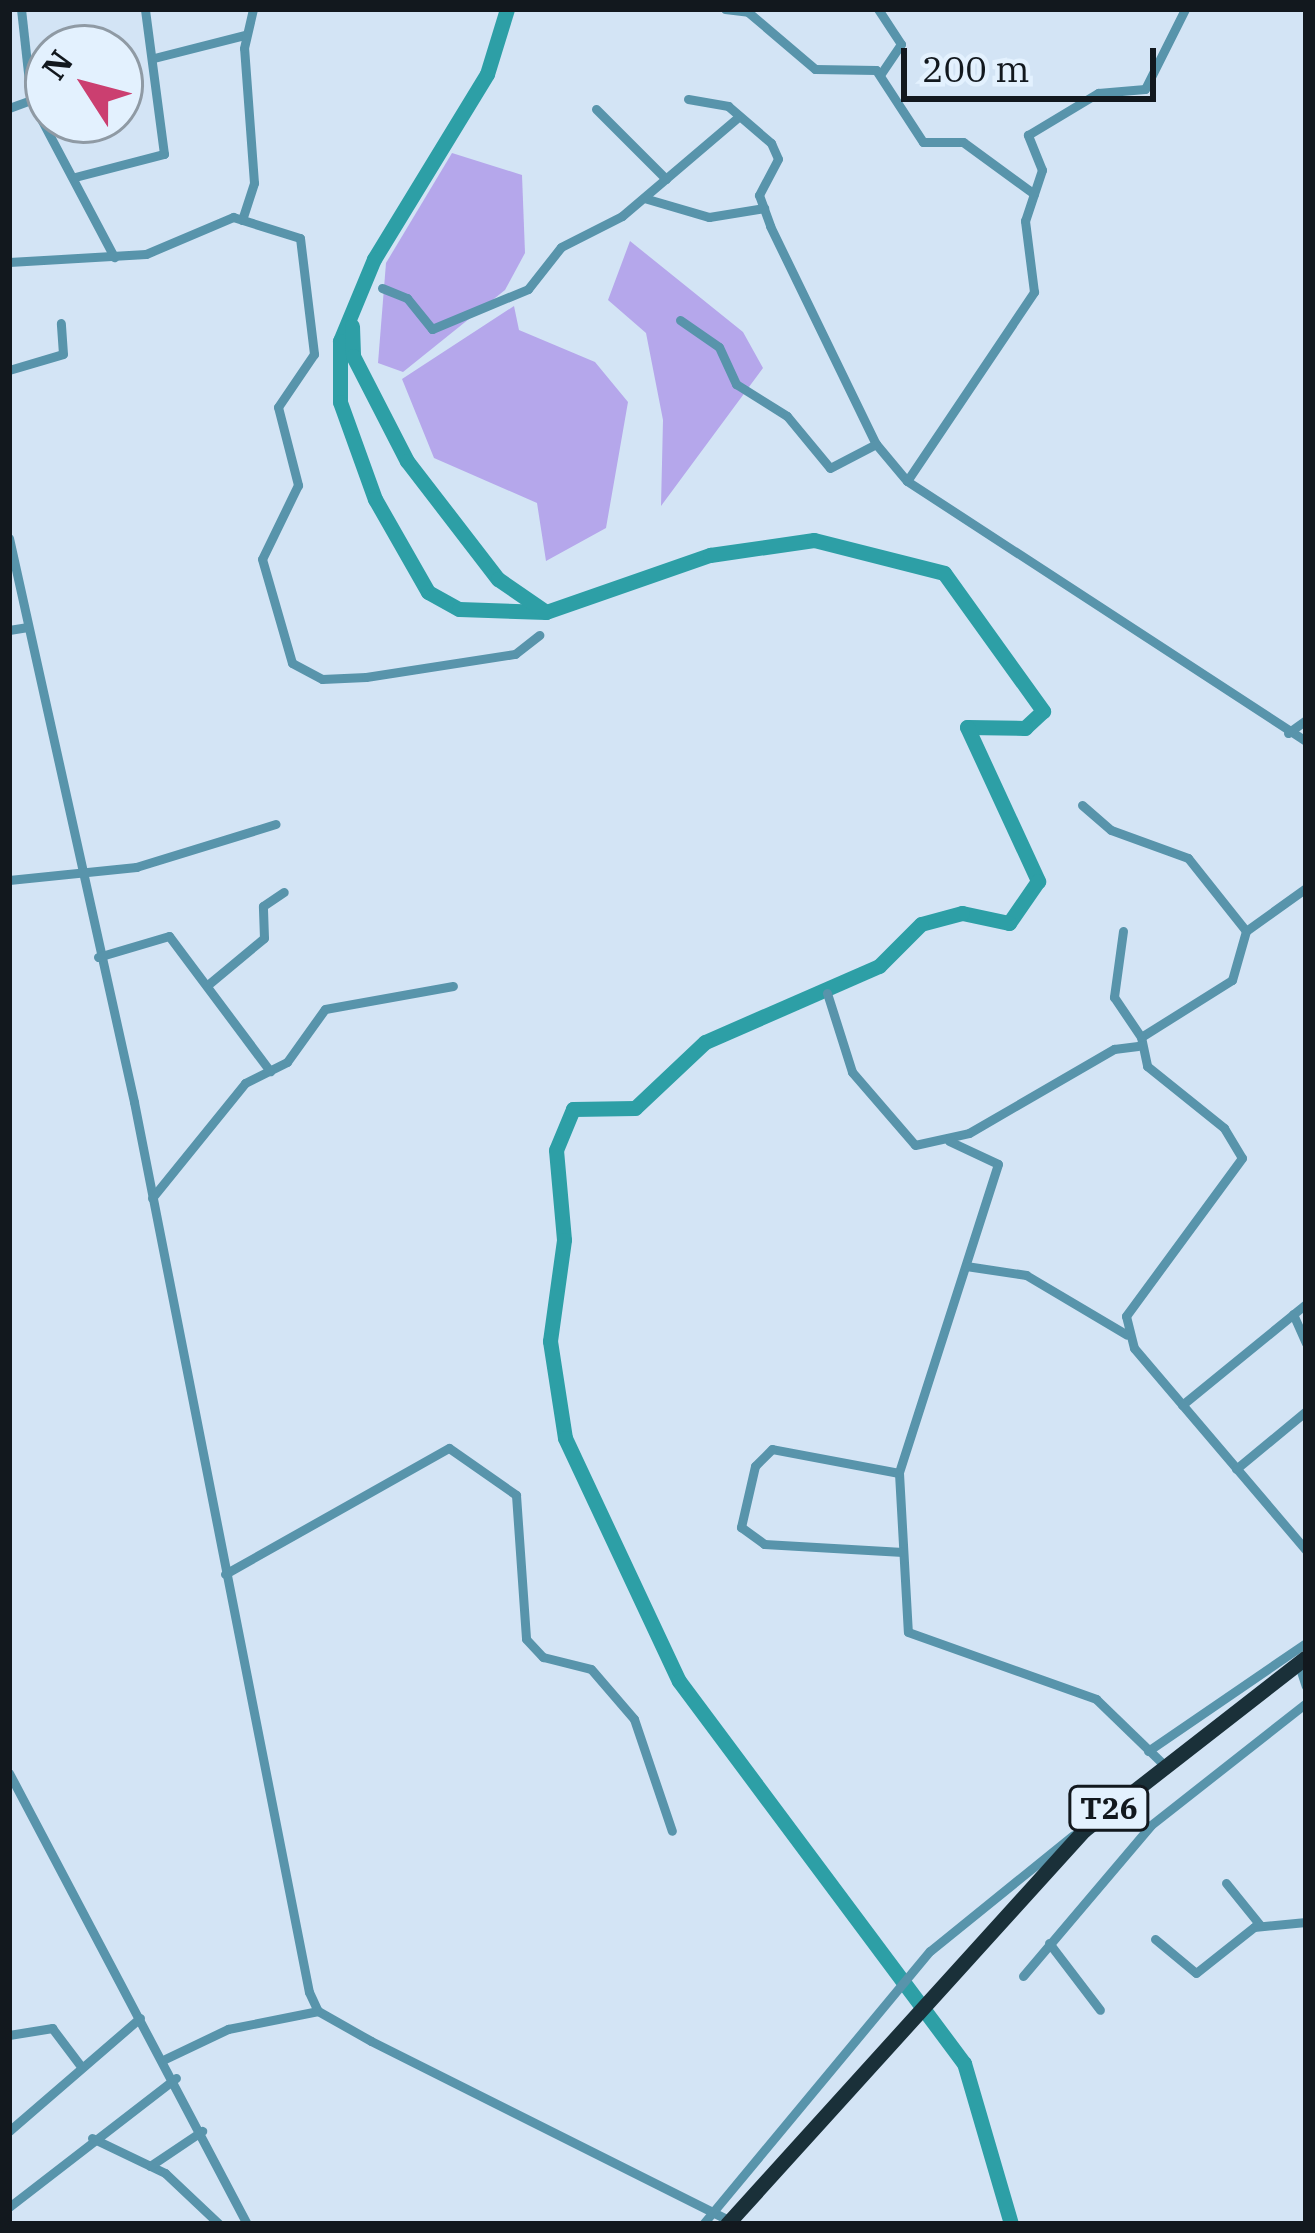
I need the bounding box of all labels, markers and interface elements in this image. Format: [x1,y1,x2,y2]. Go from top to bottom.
north arrow [24,24,144,144]
scale bar [907,24,1162,98]
text: N [32,41,82,88]
text: 200 m [922,45,1029,92]
road number: T26 [1067,1784,1151,1832]

